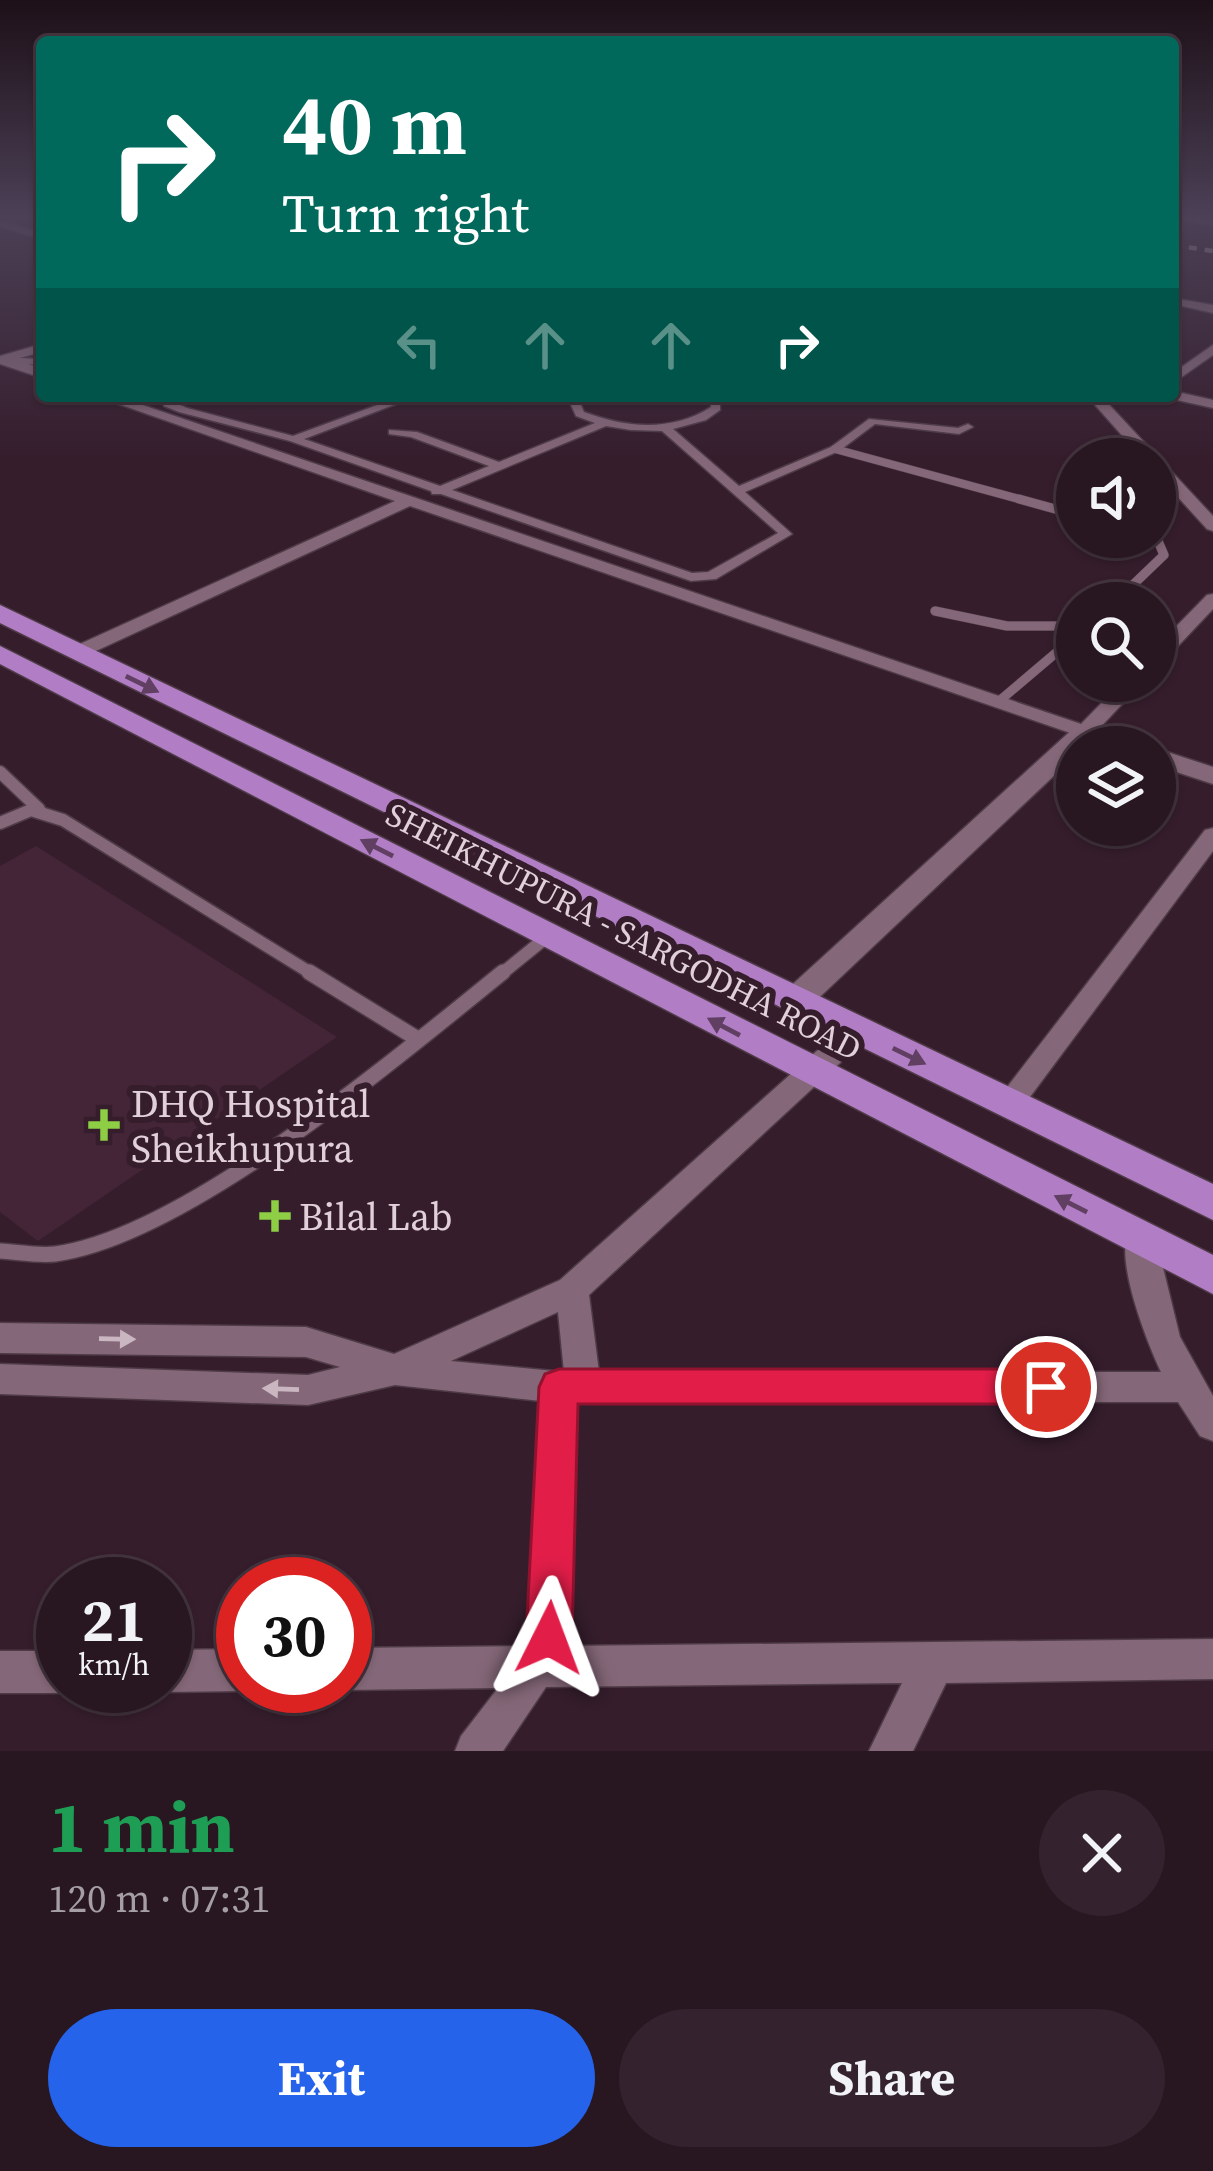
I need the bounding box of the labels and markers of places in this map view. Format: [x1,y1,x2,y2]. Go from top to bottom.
place label: DHQ Hospital Sheikhupura [131,1077,370,1175]
marker: DHQ Hospital Sheikhupura [88,1109,120,1141]
place label: Bilal Lab [299,1190,453,1243]
marker: Bilal Lab [262,1203,288,1229]
pin [995,1336,1097,1438]

